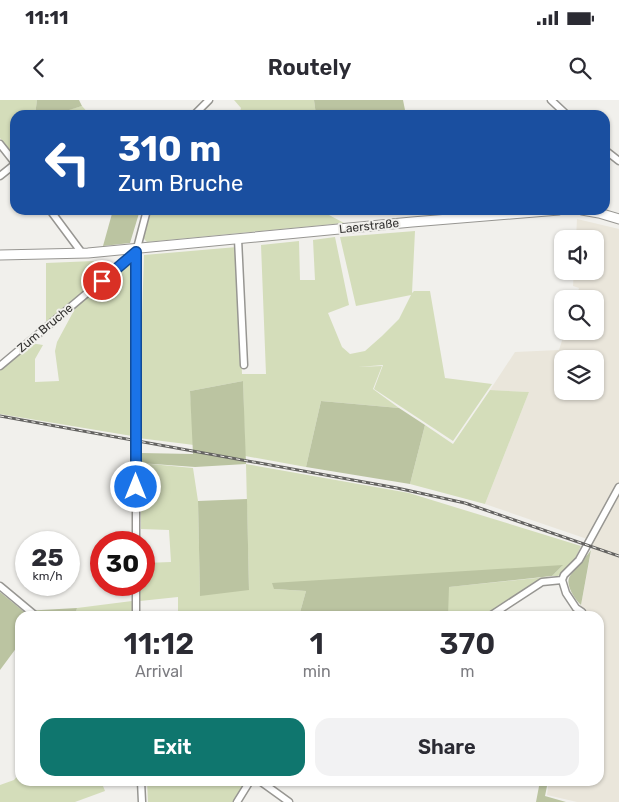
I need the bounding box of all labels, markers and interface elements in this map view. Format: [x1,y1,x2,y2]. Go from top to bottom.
text: 11:11 [25,6,68,29]
icon: back [25,54,53,82]
text: Routely [268,54,351,81]
icon: search [566,54,594,82]
text: 310 m [118,128,221,170]
icon: left [35,130,100,195]
text: Zum Bruche [118,170,243,197]
street label: Laerstraße [338,216,400,236]
map controls [554,230,604,400]
button: sound [554,230,604,280]
pin [81,260,123,302]
icon: arrive [88,267,116,295]
button: search [554,290,604,340]
street label: Zum Bruche [14,301,76,355]
button: layers [554,350,604,400]
position arrow [109,460,161,512]
speed limit sign: 30 [90,531,155,596]
text: 25 [31,543,64,572]
text: km/h [33,569,62,583]
text: 11:12 [124,626,194,662]
text: 1 [310,626,324,662]
text: 370 [439,626,495,662]
text: Arrival [135,662,183,681]
text: min [303,662,331,681]
text: m [460,662,474,681]
button: Exit [40,718,305,776]
button: Share [315,718,579,776]

